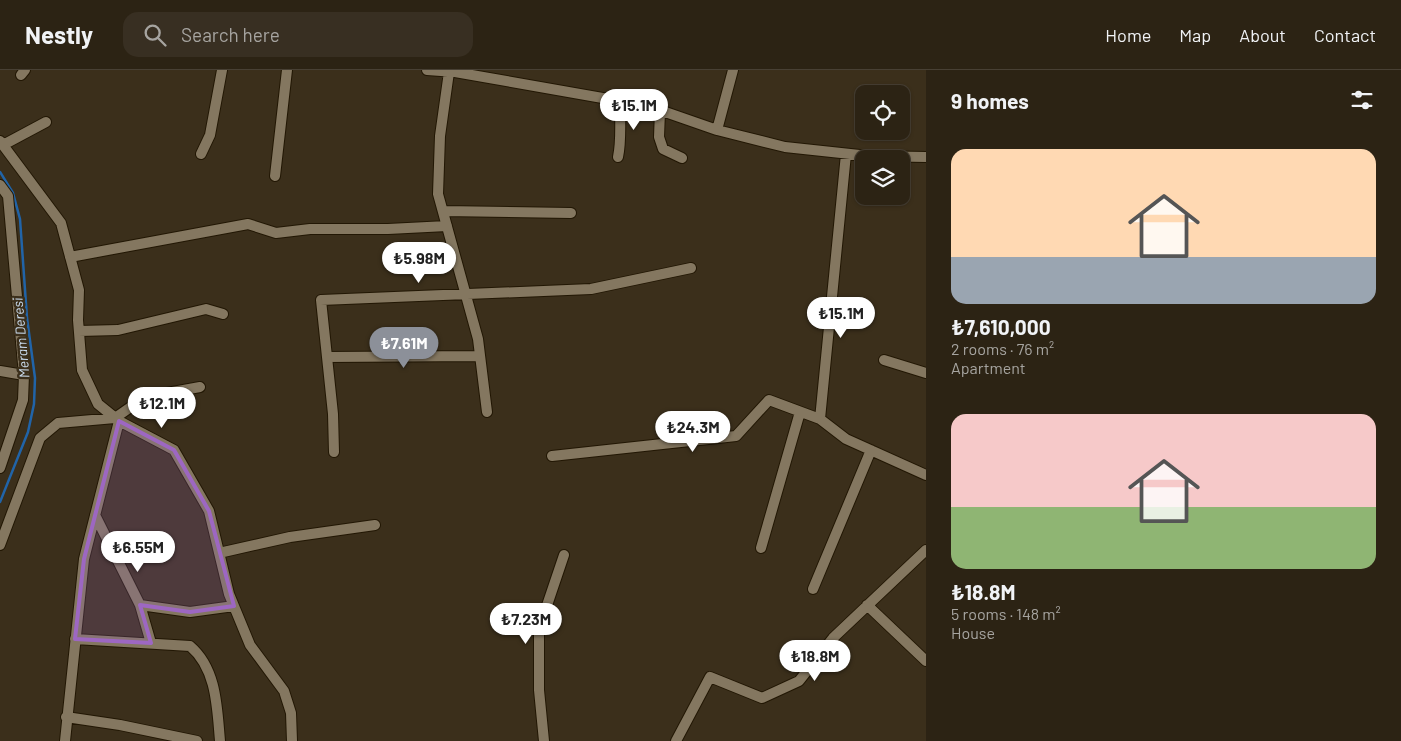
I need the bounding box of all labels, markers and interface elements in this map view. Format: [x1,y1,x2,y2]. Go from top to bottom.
search box [123,12,473,57]
text: Nestly [25,20,93,49]
icon: search [141,21,169,49]
text: Search here [181,23,280,46]
text: Home [1105,24,1151,46]
text: Map [1179,24,1211,46]
text: About [1239,24,1286,46]
text: Contact [1314,24,1376,46]
map controls [855,85,910,205]
button: locate [855,85,910,140]
icon: filters [1348,86,1376,114]
pin: ₺15.1M [593,88,675,131]
text: 9 homes [951,88,1029,113]
text: ₺15.1M [611,95,657,114]
button: layers [855,150,910,205]
icon: home [1119,181,1209,271]
pin: ₺5.98M [378,242,460,284]
text: ₺5.98M [393,248,445,267]
pin: ₺15.1M [800,296,882,339]
water label: Meram Deresi [8,297,32,379]
text: ₺15.1M [818,303,864,322]
text: ₺7,610,000 [951,314,1051,339]
pin: ₺7.61M [363,326,445,369]
text: ₺7.61M [380,333,428,352]
text: 2 rooms · 76 m² [951,339,1054,358]
text: Apartment [951,358,1026,377]
pin: ₺12.1M [121,386,203,429]
text: ₺12.1M [139,393,185,412]
pin: ₺24.3M [652,410,734,453]
text: ₺24.3M [666,417,720,436]
icon: home [1119,446,1209,536]
pin: ₺6.55M [97,530,179,573]
text: ₺6.55M [112,537,164,556]
text: ₺18.8M [951,579,1015,604]
pin: ₺7.23M [485,602,567,645]
text: 5 rooms · 148 m² [951,604,1061,623]
text: ₺7.23M [501,609,551,628]
text: House [951,623,995,642]
pin: ₺18.8M [774,640,856,682]
text: ₺18.8M [790,646,840,665]

